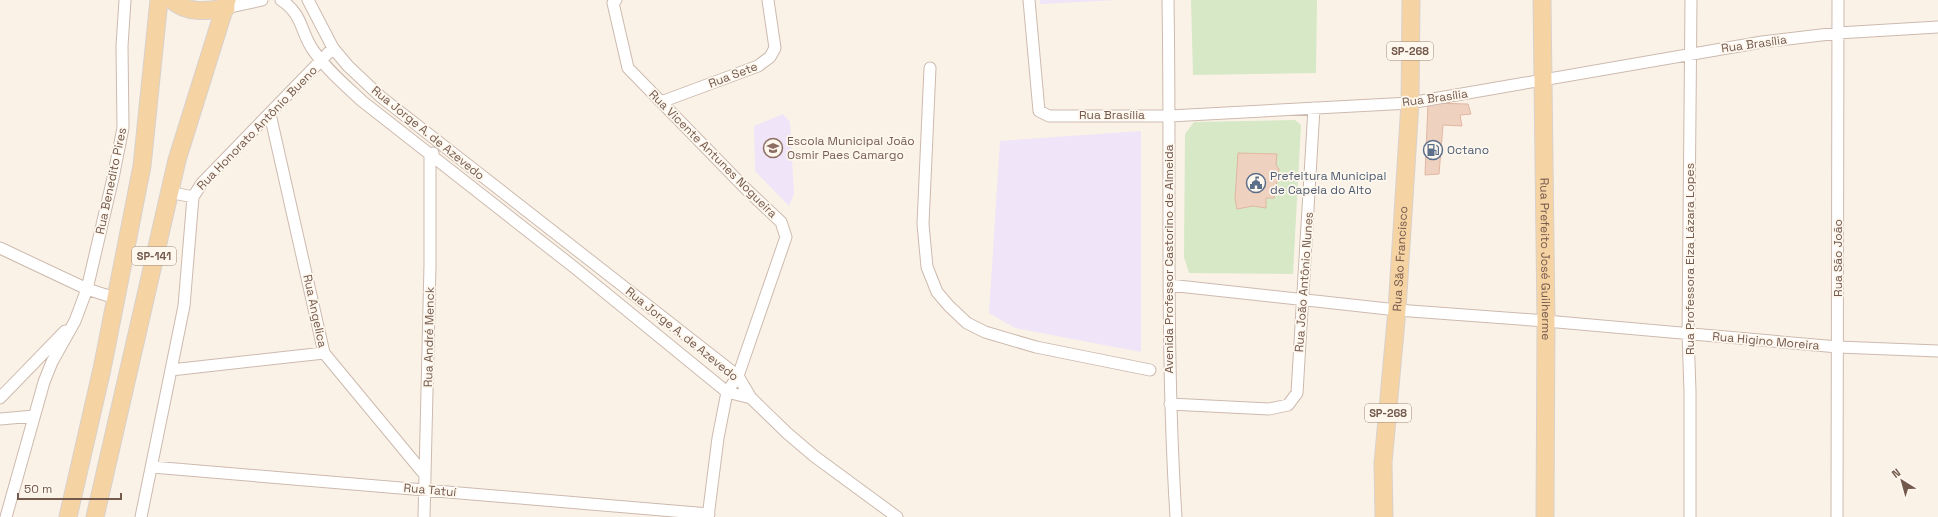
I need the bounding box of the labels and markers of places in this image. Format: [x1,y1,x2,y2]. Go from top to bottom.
place label: Escola Municipal João Osmir Paes Camargo [787,133,915,163]
school or university icon: Escola Municipal João Osmir Paes Camargo [762,137,784,159]
fuel station icon: Octano [1422,139,1444,161]
place label: Octano [1447,142,1489,158]
place label: Prefeitura Municipal de Capela do Alto [1270,168,1386,198]
public building icon: Prefeitura Municipal de Capela do Alto [1245,172,1267,194]

